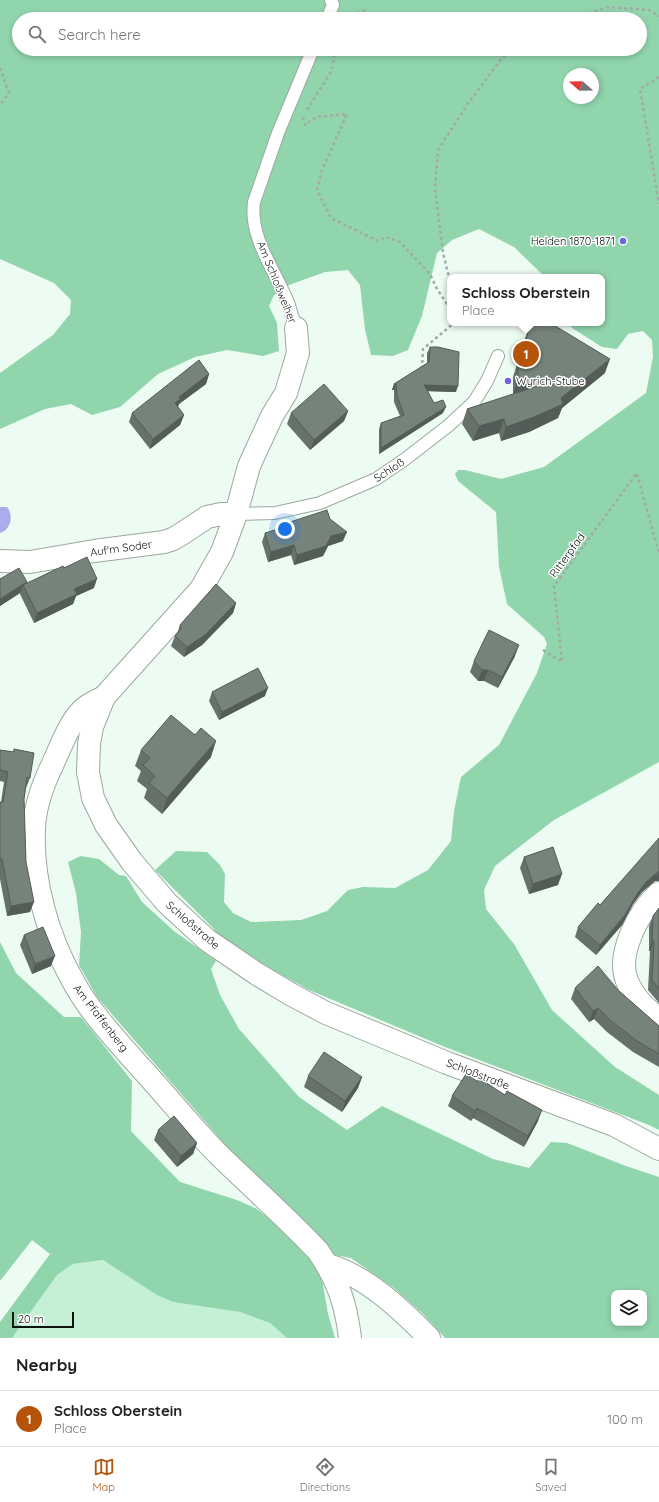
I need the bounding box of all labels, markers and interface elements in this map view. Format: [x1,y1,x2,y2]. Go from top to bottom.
search box [12,12,647,56]
icon: search [26,23,48,45]
text: Search here [58,25,141,44]
north arrow [563,68,599,104]
place label: Helden 1870-1871 [531,234,615,248]
marker: Helden 1870-1871 [618,236,628,246]
street label: Am Schloßweiher [254,239,300,326]
popup [447,274,605,326]
text: Schloss Oberstein [462,283,590,302]
text: Place [462,302,495,318]
pin: 1 [513,339,539,369]
place label: Wyrich-Stube [516,374,585,388]
marker: Wyrich-Stube [503,376,513,386]
street label: Schloß [371,455,407,485]
your location [275,519,295,539]
street label: Ritterpfad [546,530,588,580]
street label: Auf'm Soder [89,537,154,559]
street label: Schloßstraße [163,898,223,952]
street label: Am Pfaffenberg [70,981,132,1055]
street label: Schloßstraße [444,1056,512,1092]
map controls [611,1290,647,1326]
button: layers [611,1290,647,1326]
scale bar [12,1310,74,1329]
text: 20 m [18,1312,44,1326]
text: Nearby [16,1354,77,1375]
text: Schloss Oberstein [54,1401,182,1420]
text: 1 [26,1411,32,1427]
text: 100 m [607,1411,643,1427]
text: Place [54,1420,87,1436]
tab: Map [92,1456,115,1494]
tab: Directions [300,1456,350,1494]
tab: Saved [535,1456,567,1494]

